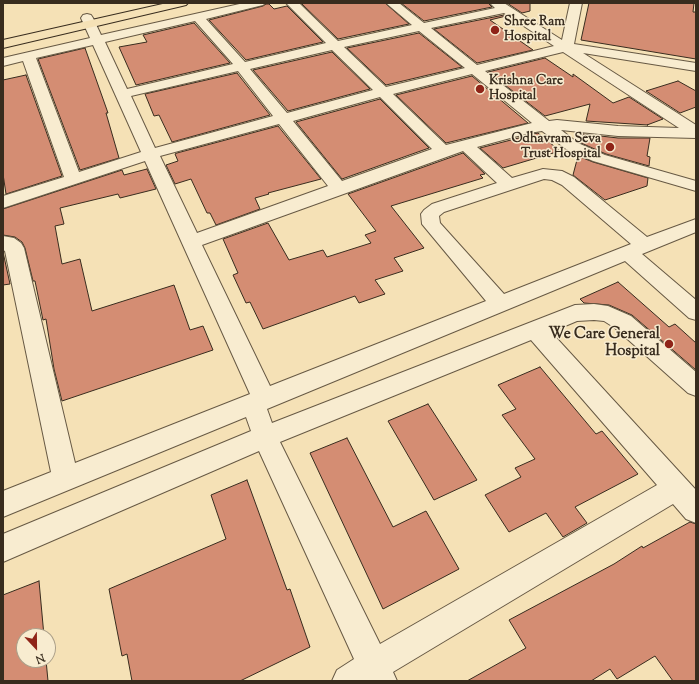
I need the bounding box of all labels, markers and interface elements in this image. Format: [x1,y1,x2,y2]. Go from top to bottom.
place label: Shree Ram Hospital [504,15,565,46]
marker: Shree Ram Hospital [489,24,501,36]
place label: Krishna Care Hospital [489,74,563,105]
marker: Krishna Care Hospital [474,83,486,95]
place label: Odhavram Seva Trust Hospital [512,132,601,163]
marker: Odhavram Seva Trust Hospital [604,141,616,153]
place label: We Care General Hospital [549,326,660,361]
marker: We Care General Hospital [663,338,675,350]
north arrow [16,628,56,668]
text: N [33,649,47,667]

